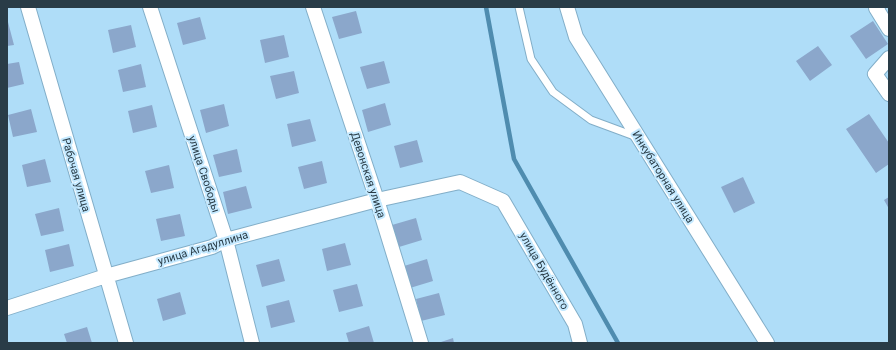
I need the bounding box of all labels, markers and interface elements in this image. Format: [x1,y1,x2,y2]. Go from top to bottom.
street label: Инкубаторная улица [629,129,697,225]
street label: Девонская улица [348,130,388,220]
street label: улица Свободы [185,134,223,214]
street label: Рабочая улица [59,137,93,213]
street label: улица Агадуллина [156,228,250,268]
street label: улица Будённого [517,230,571,312]

